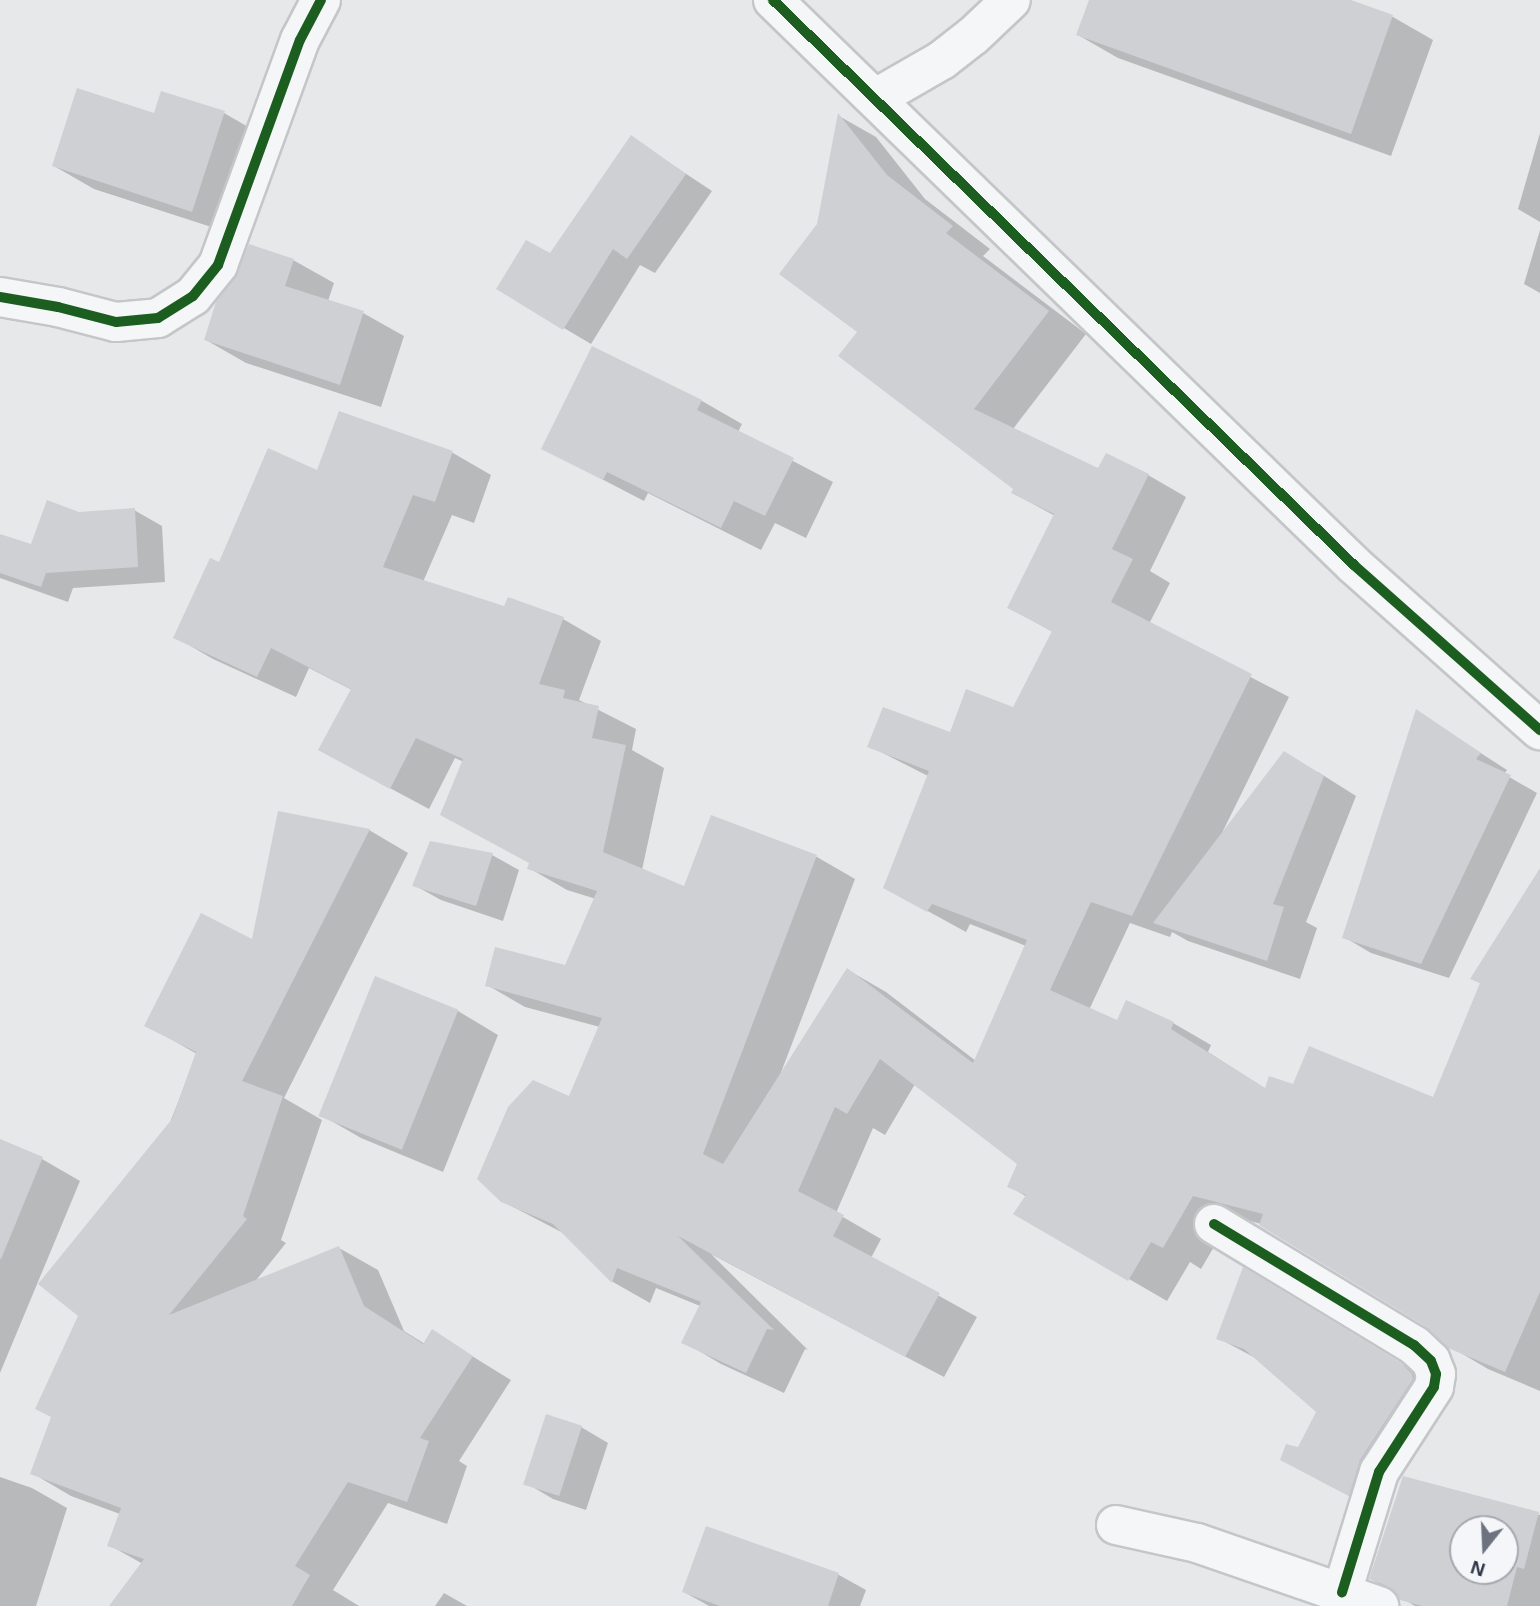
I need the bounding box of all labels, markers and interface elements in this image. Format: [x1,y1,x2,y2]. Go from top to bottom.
north arrow [1449,1515,1519,1585]
text: N [1468,1556,1488,1581]

